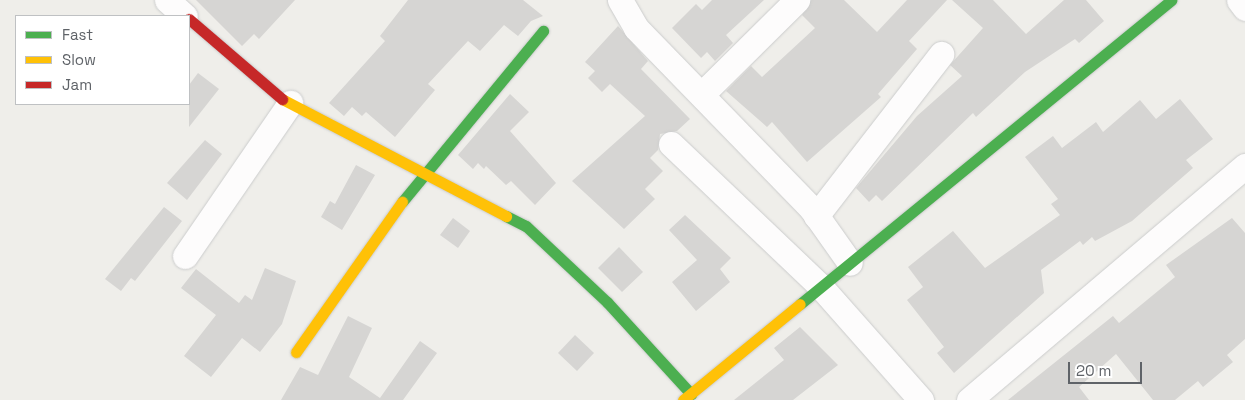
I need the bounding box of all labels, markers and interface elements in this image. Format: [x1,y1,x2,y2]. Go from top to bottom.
legend [15,15,190,105]
text: Fast [62,25,93,44]
text: Slow [62,50,96,69]
text: Jam [62,75,92,94]
scale bar [1070,352,1144,384]
text: 20 m [1076,361,1111,380]

